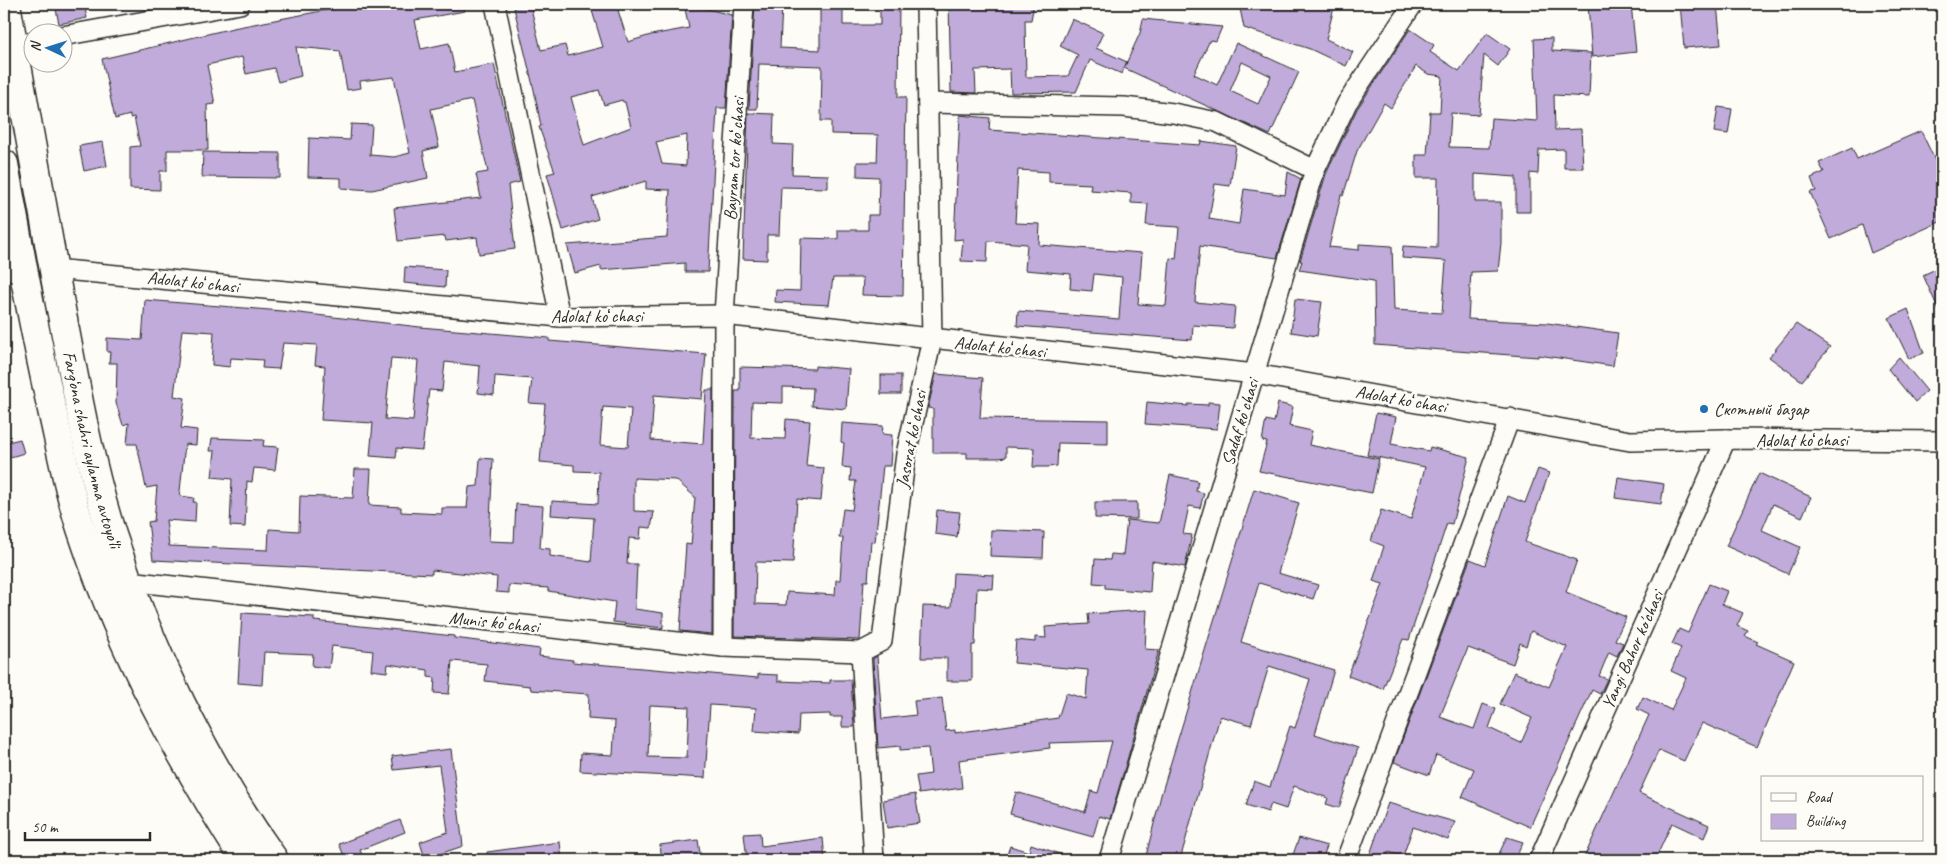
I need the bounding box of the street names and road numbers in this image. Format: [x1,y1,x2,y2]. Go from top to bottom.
street label: Bayram tor koʻchasi [719,94,749,221]
street label: Adolat koʻchasi [146,266,242,298]
street label: Adolat koʻchasi [551,305,646,327]
street label: Adolat koʻchasi [953,331,1049,363]
street label: Farg‘ona shahri aylanma avtoyo‘li [58,349,127,553]
street label: Sadaf koʻchasi [1216,374,1264,468]
street label: Adolat koʻchasi [1354,380,1451,418]
street label: Jasorat koʻchasi [891,386,932,491]
street label: Adolat koʻchasi [1756,429,1851,451]
street label: Yangi Bahor ko'chasi [1597,585,1669,712]
street label: Munis koʻchasi [448,606,543,638]

